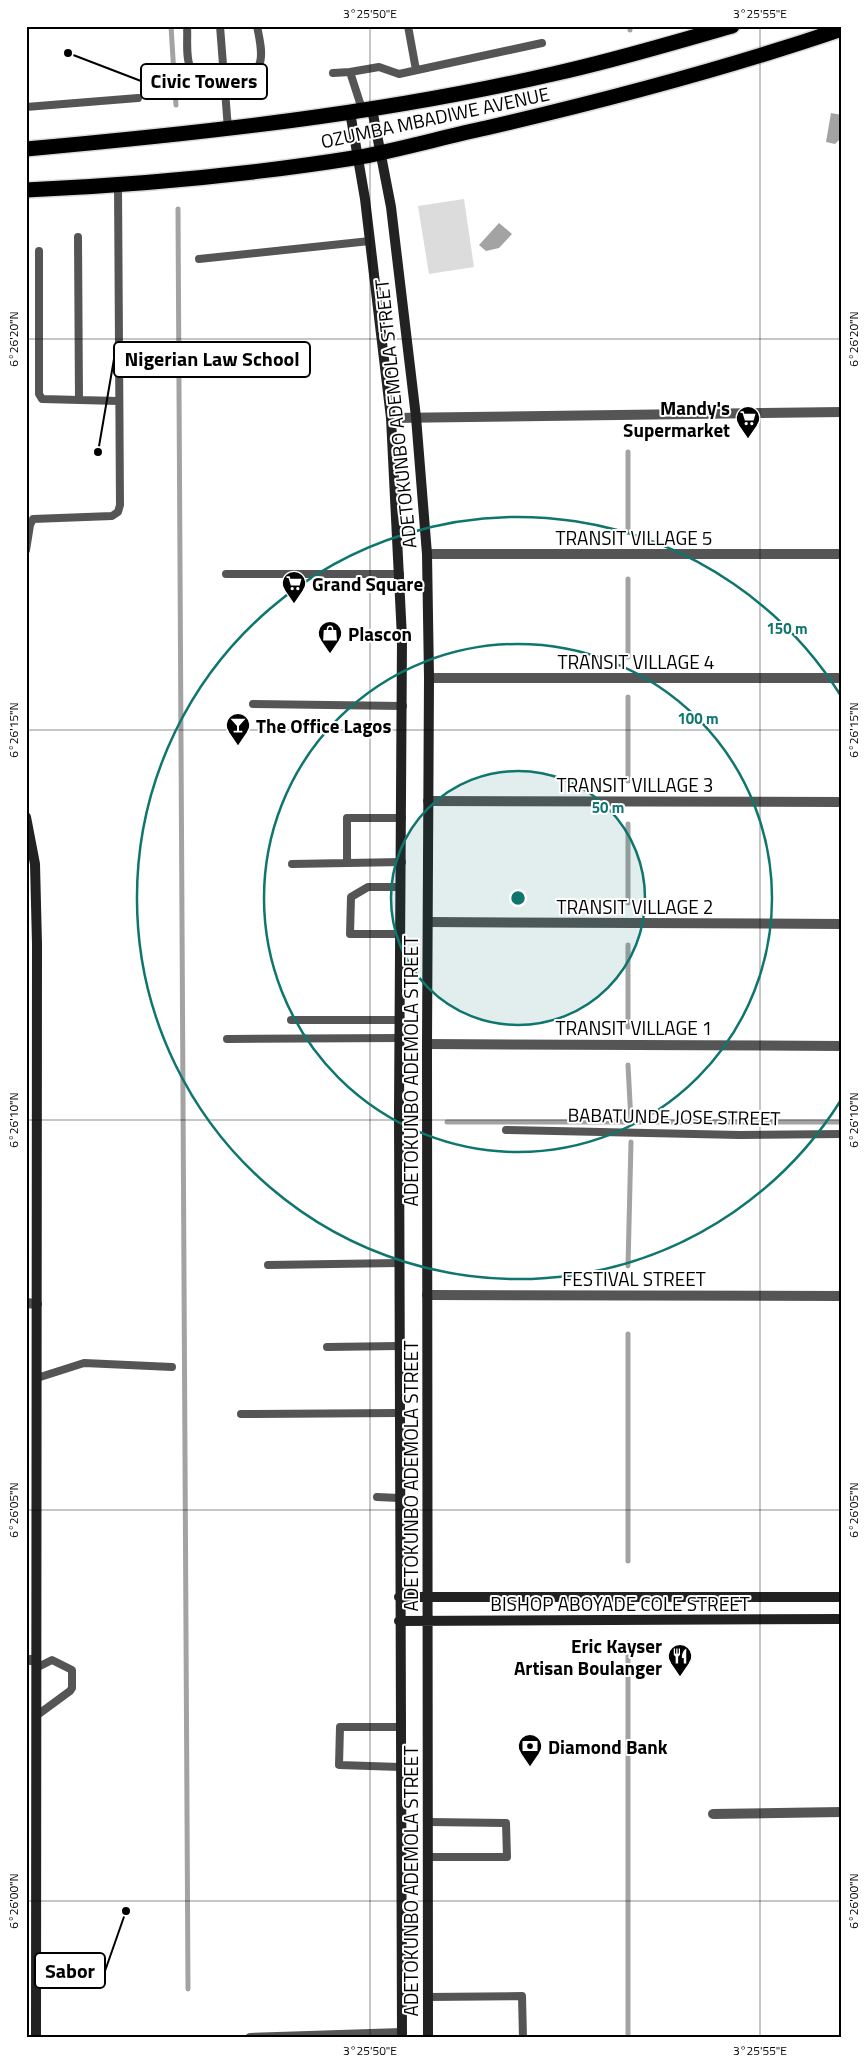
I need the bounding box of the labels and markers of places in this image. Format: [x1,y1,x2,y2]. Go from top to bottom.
callout: Civic Towers [141,64,267,99]
callout: Nigerian Law School [114,342,310,377]
place label: Mandy's Supermarket [623,393,730,444]
supermarket icon: Mandy's Supermarket [735,405,761,439]
place label: Grand Square [312,569,423,598]
supermarket icon: Grand Square [281,570,307,604]
place label: Plascon [348,619,412,648]
shop icon: Plascon [317,620,343,654]
place label: The Office Lagos [256,711,391,740]
bar icon: The Office Lagos [225,712,251,746]
centre of rings [509,889,527,907]
place label: Eric Kayser Artisan Boulanger [514,1631,662,1682]
restaurant icon: Eric Kayser Artisan Boulanger [667,1643,693,1677]
place label: Diamond Bank [548,1732,668,1761]
bank icon: Diamond Bank [517,1733,543,1767]
callout: Sabor [35,1953,105,1988]

